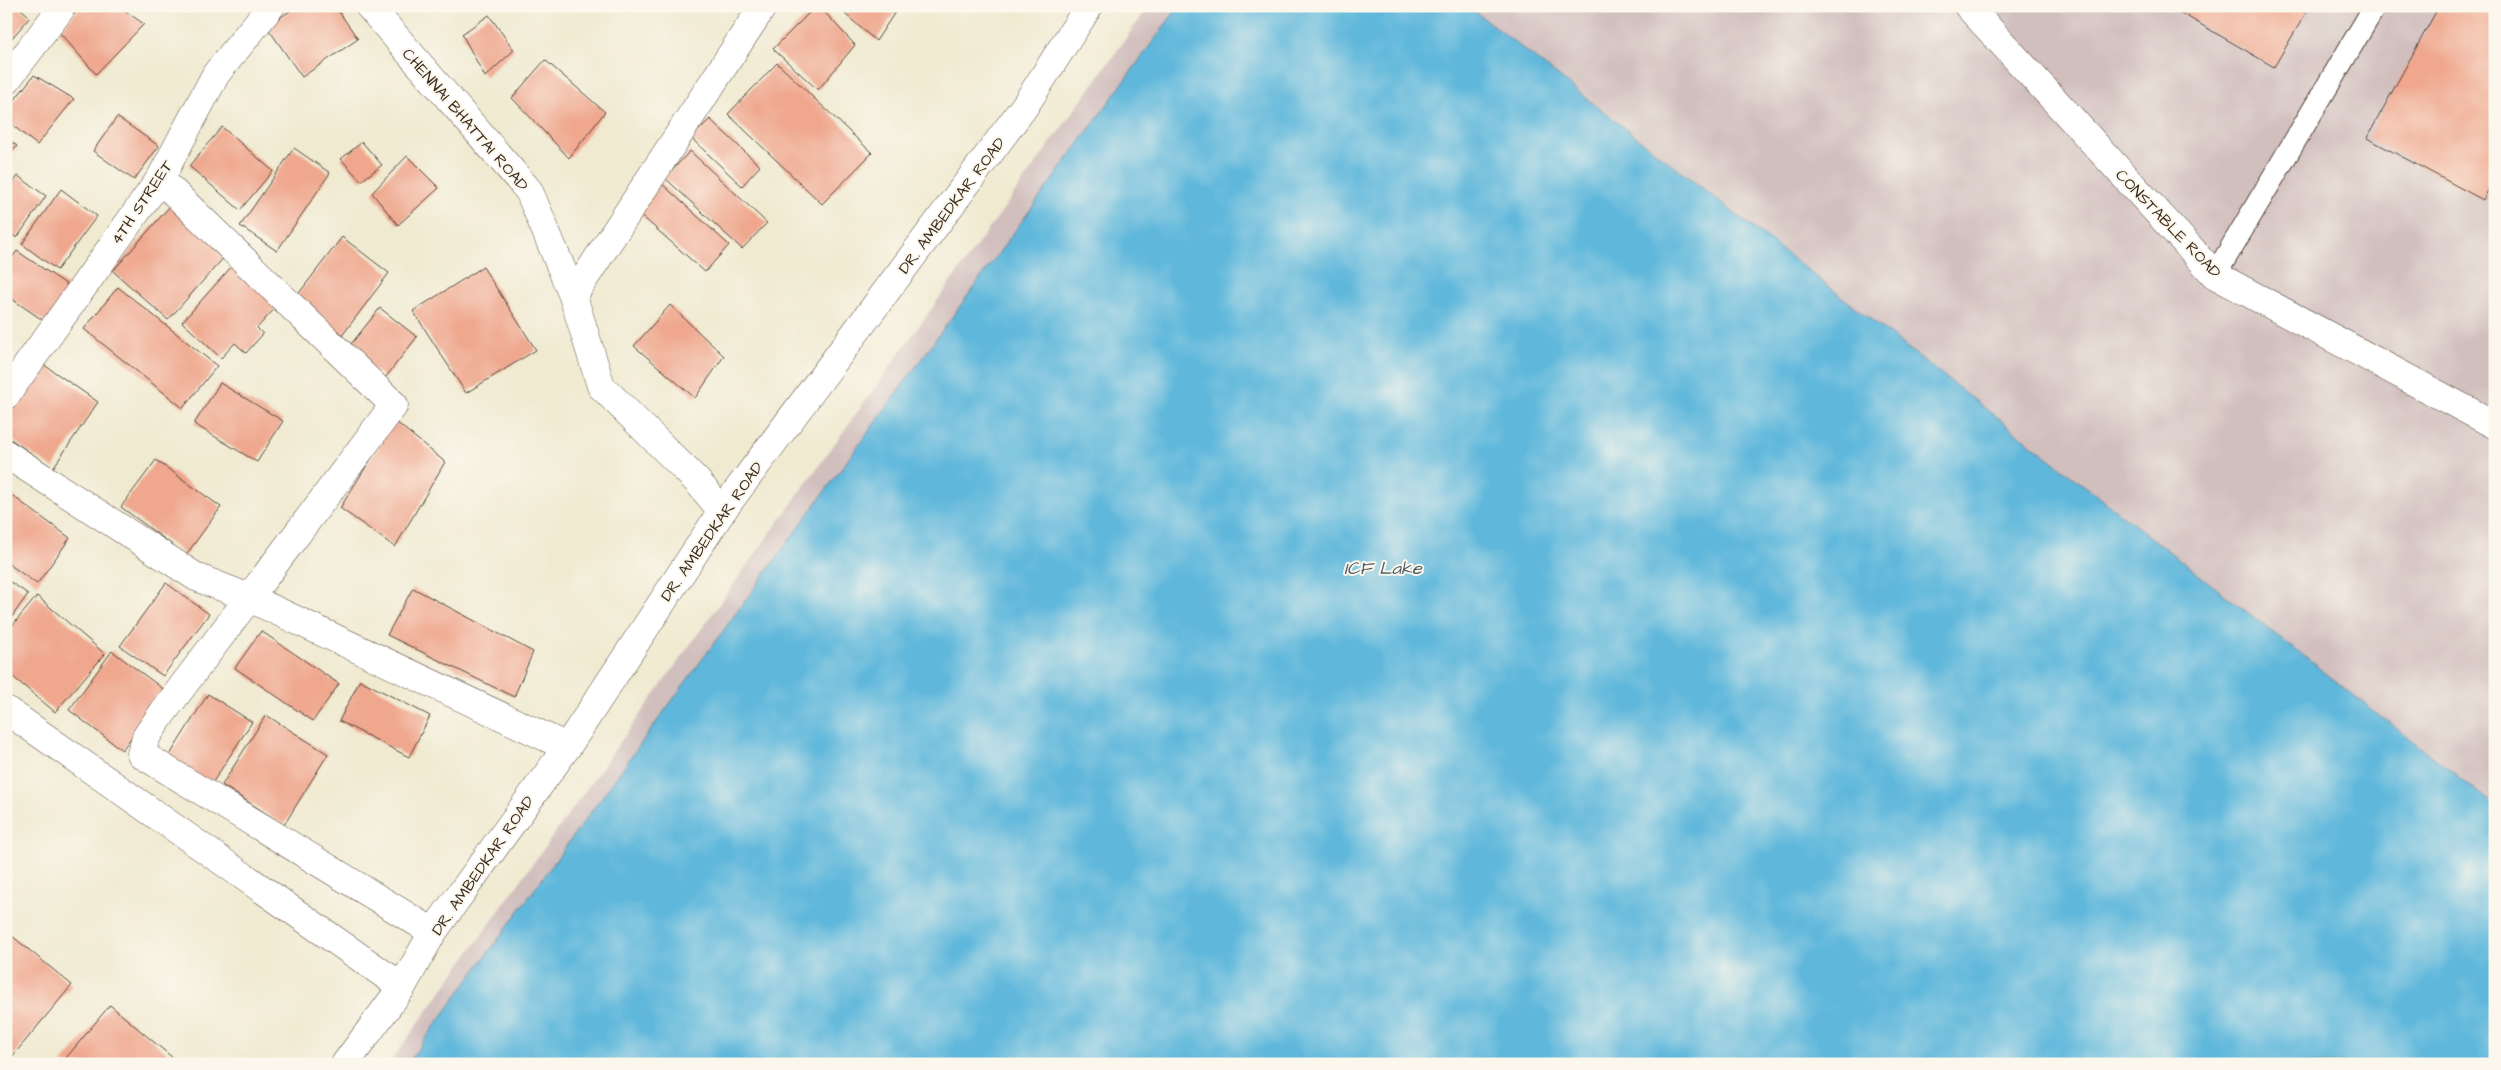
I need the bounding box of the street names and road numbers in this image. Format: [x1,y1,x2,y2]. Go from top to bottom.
street label: CHENNAI BHATTAI ROAD [397,43,533,196]
street label: DR. AMBEDKAR ROAD [893,133,1010,278]
street label: 4TH STREET [105,156,178,249]
street label: CONSTABLE ROAD [2110,164,2226,283]
street label: DR. AMBEDKAR ROAD [655,457,768,606]
street label: DR. AMBEDKAR ROAD [426,791,539,940]

